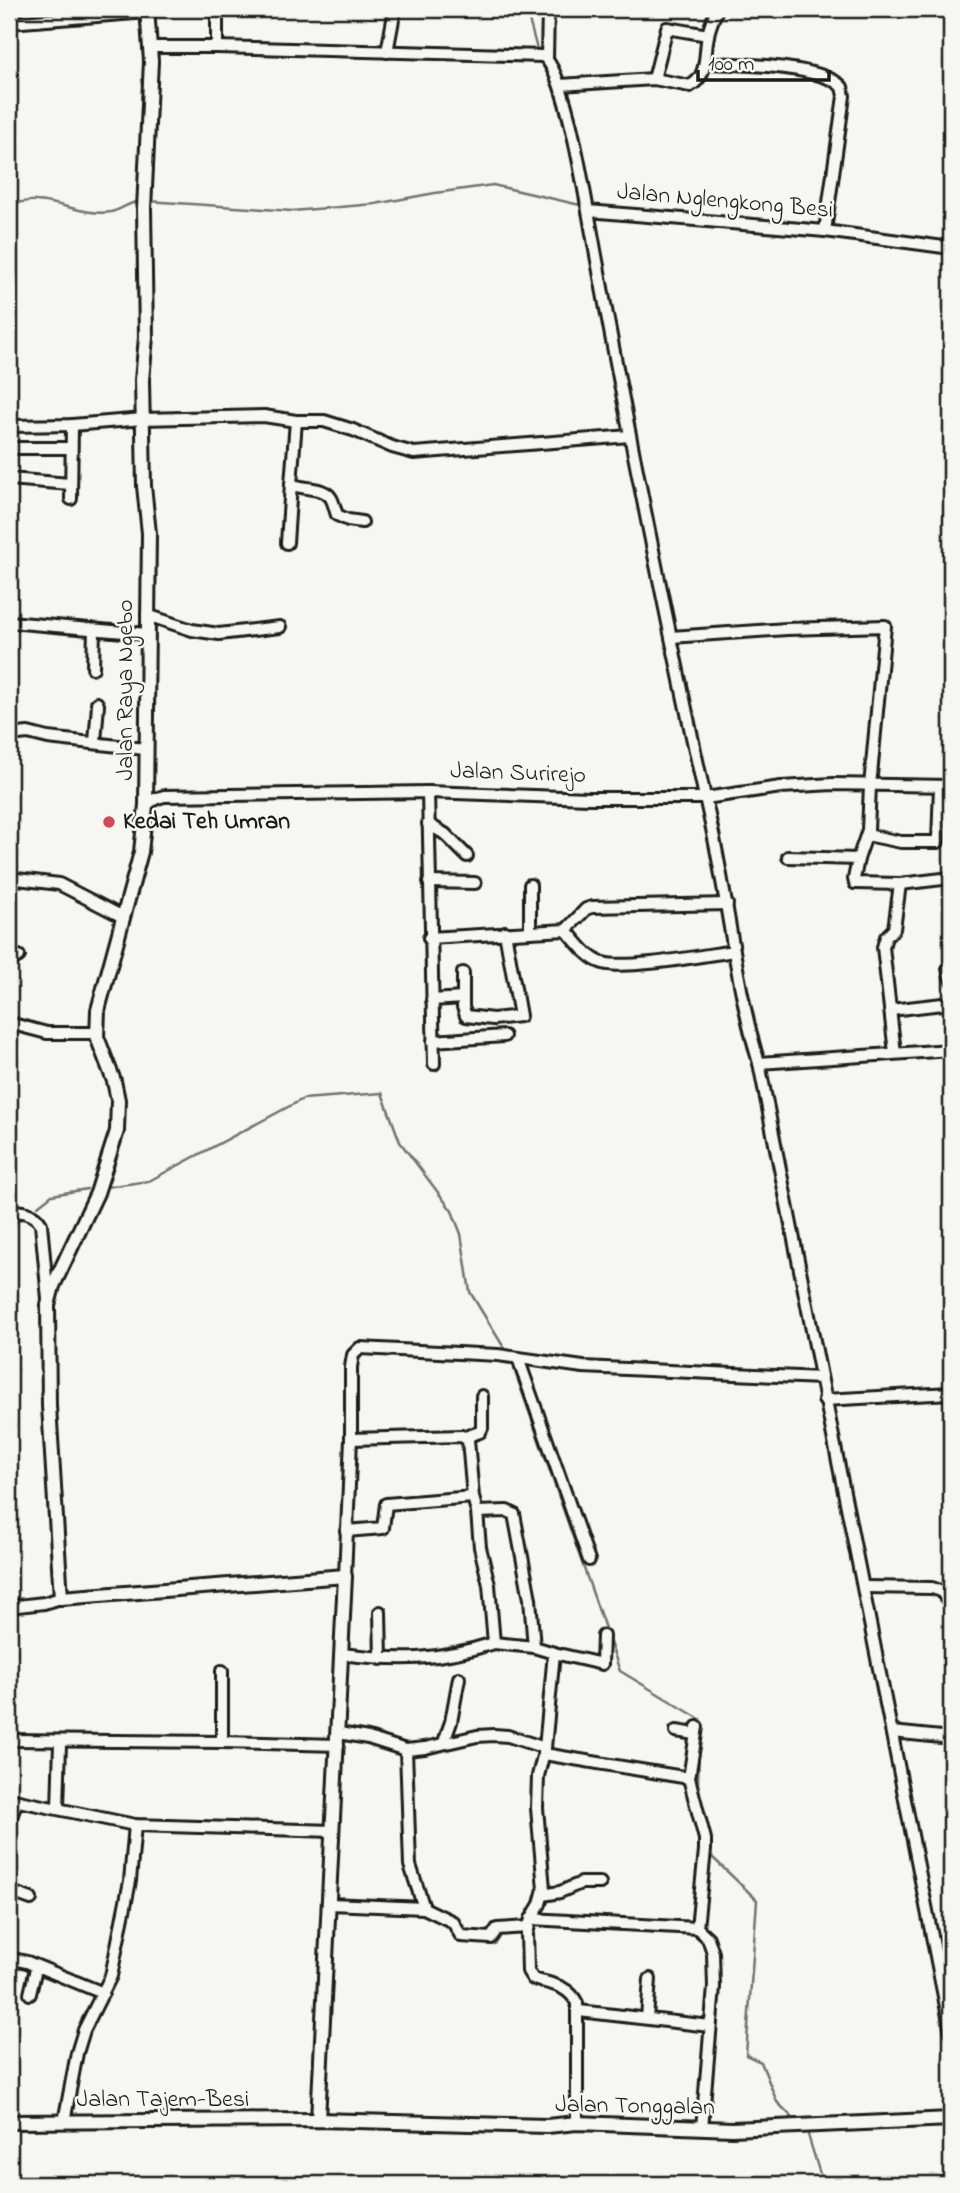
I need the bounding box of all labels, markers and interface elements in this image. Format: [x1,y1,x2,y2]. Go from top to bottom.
scale bar [698,38,829,82]
text: 100 m [708,50,754,80]
street label: Jalan Nglengkong Besi [615,175,835,229]
street label: Jalan Raya Ngebo [109,600,145,780]
street label: Jalan Surirejo [450,754,586,794]
place label: Kedai Teh Umran [123,805,290,840]
marker: Kedai Teh Umran [101,814,117,830]
street label: Jalan Tajem-Besi [77,2083,249,2118]
street label: Jalan Tonggalan [555,2088,715,2126]

